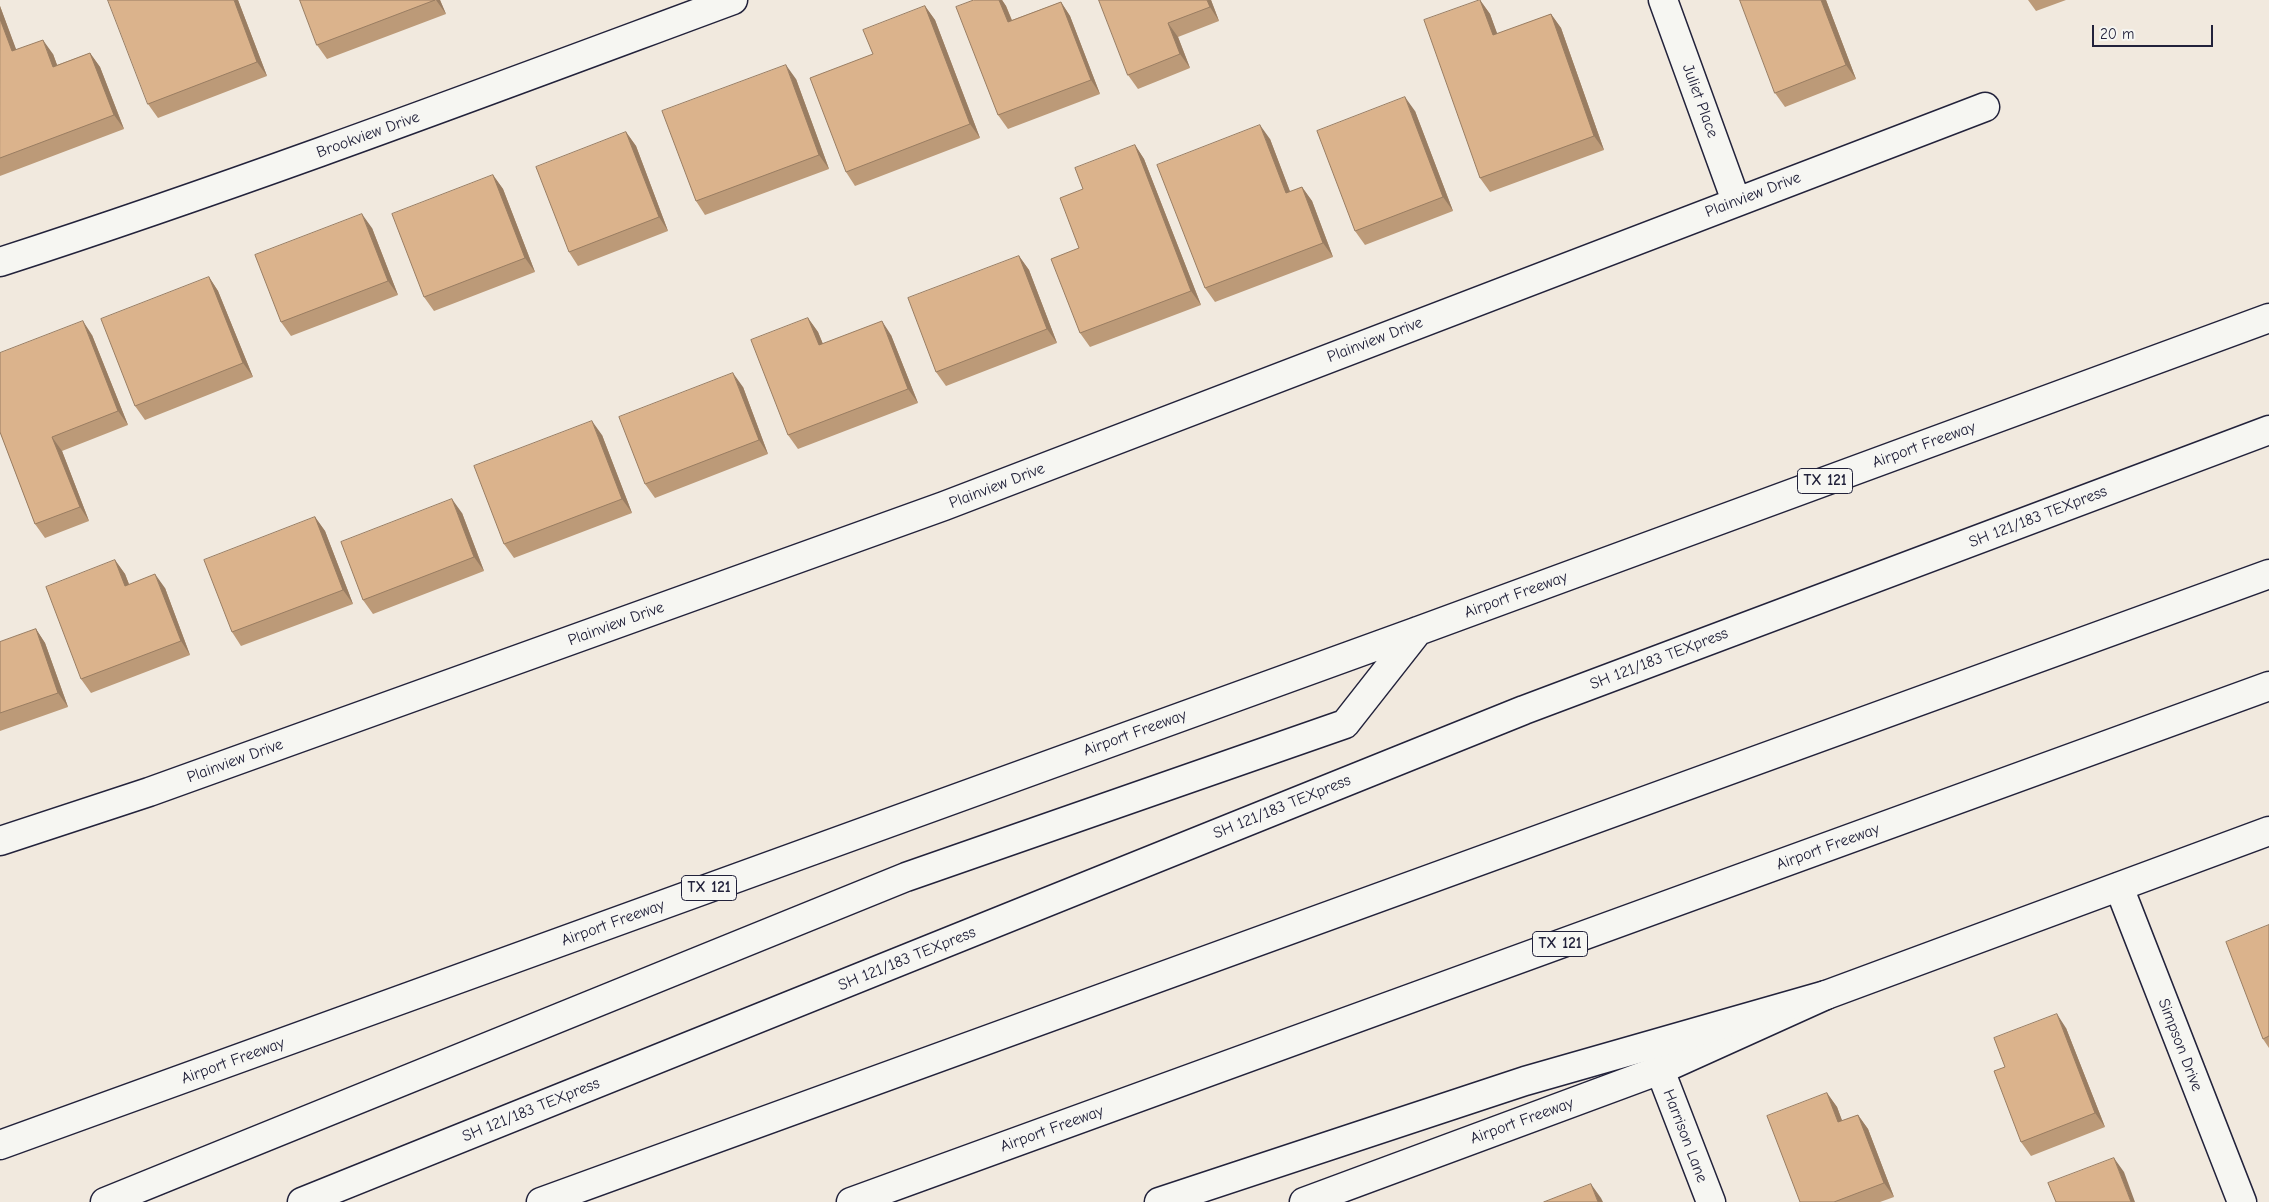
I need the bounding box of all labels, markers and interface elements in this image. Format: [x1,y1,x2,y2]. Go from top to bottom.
scale bar [2094,15,2215,47]
text: 20 m [2100,25,2134,43]
street label: Juliet Place [1678,62,1722,140]
street label: Brookview Drive [314,107,422,163]
street label: Plainview Drive [1702,168,1804,222]
street label: Plainview Drive [1324,313,1426,367]
street label: Airport Freeway [1870,417,1978,473]
street label: Plainview Drive [946,459,1048,513]
road number: TX 121 [1798,468,1852,494]
street label: SH 121/183 TEXpress [1966,482,2110,552]
street label: Airport Freeway [1462,567,1570,623]
street label: Plainview Drive [565,598,667,650]
street label: SH 121/183 TEXpress [1587,624,1731,694]
street label: Airport Freeway [1081,705,1189,761]
street label: Plainview Drive [184,735,286,787]
street label: SH 121/183 TEXpress [1210,771,1354,843]
street label: Airport Freeway [1774,819,1882,875]
road number: TX 121 [682,876,736,900]
street label: Airport Freeway [559,895,667,951]
street label: SH 121/183 TEXpress [835,923,979,995]
road number: TX 121 [1532,932,1588,956]
street label: Simpson Drive [2154,996,2206,1094]
street label: Airport Freeway [179,1033,287,1089]
street label: SH 121/183 TEXpress [459,1074,603,1146]
street label: Harrison Lane [1658,1087,1712,1185]
street label: Airport Freeway [1468,1093,1576,1149]
street label: Airport Freeway [998,1101,1106,1157]

